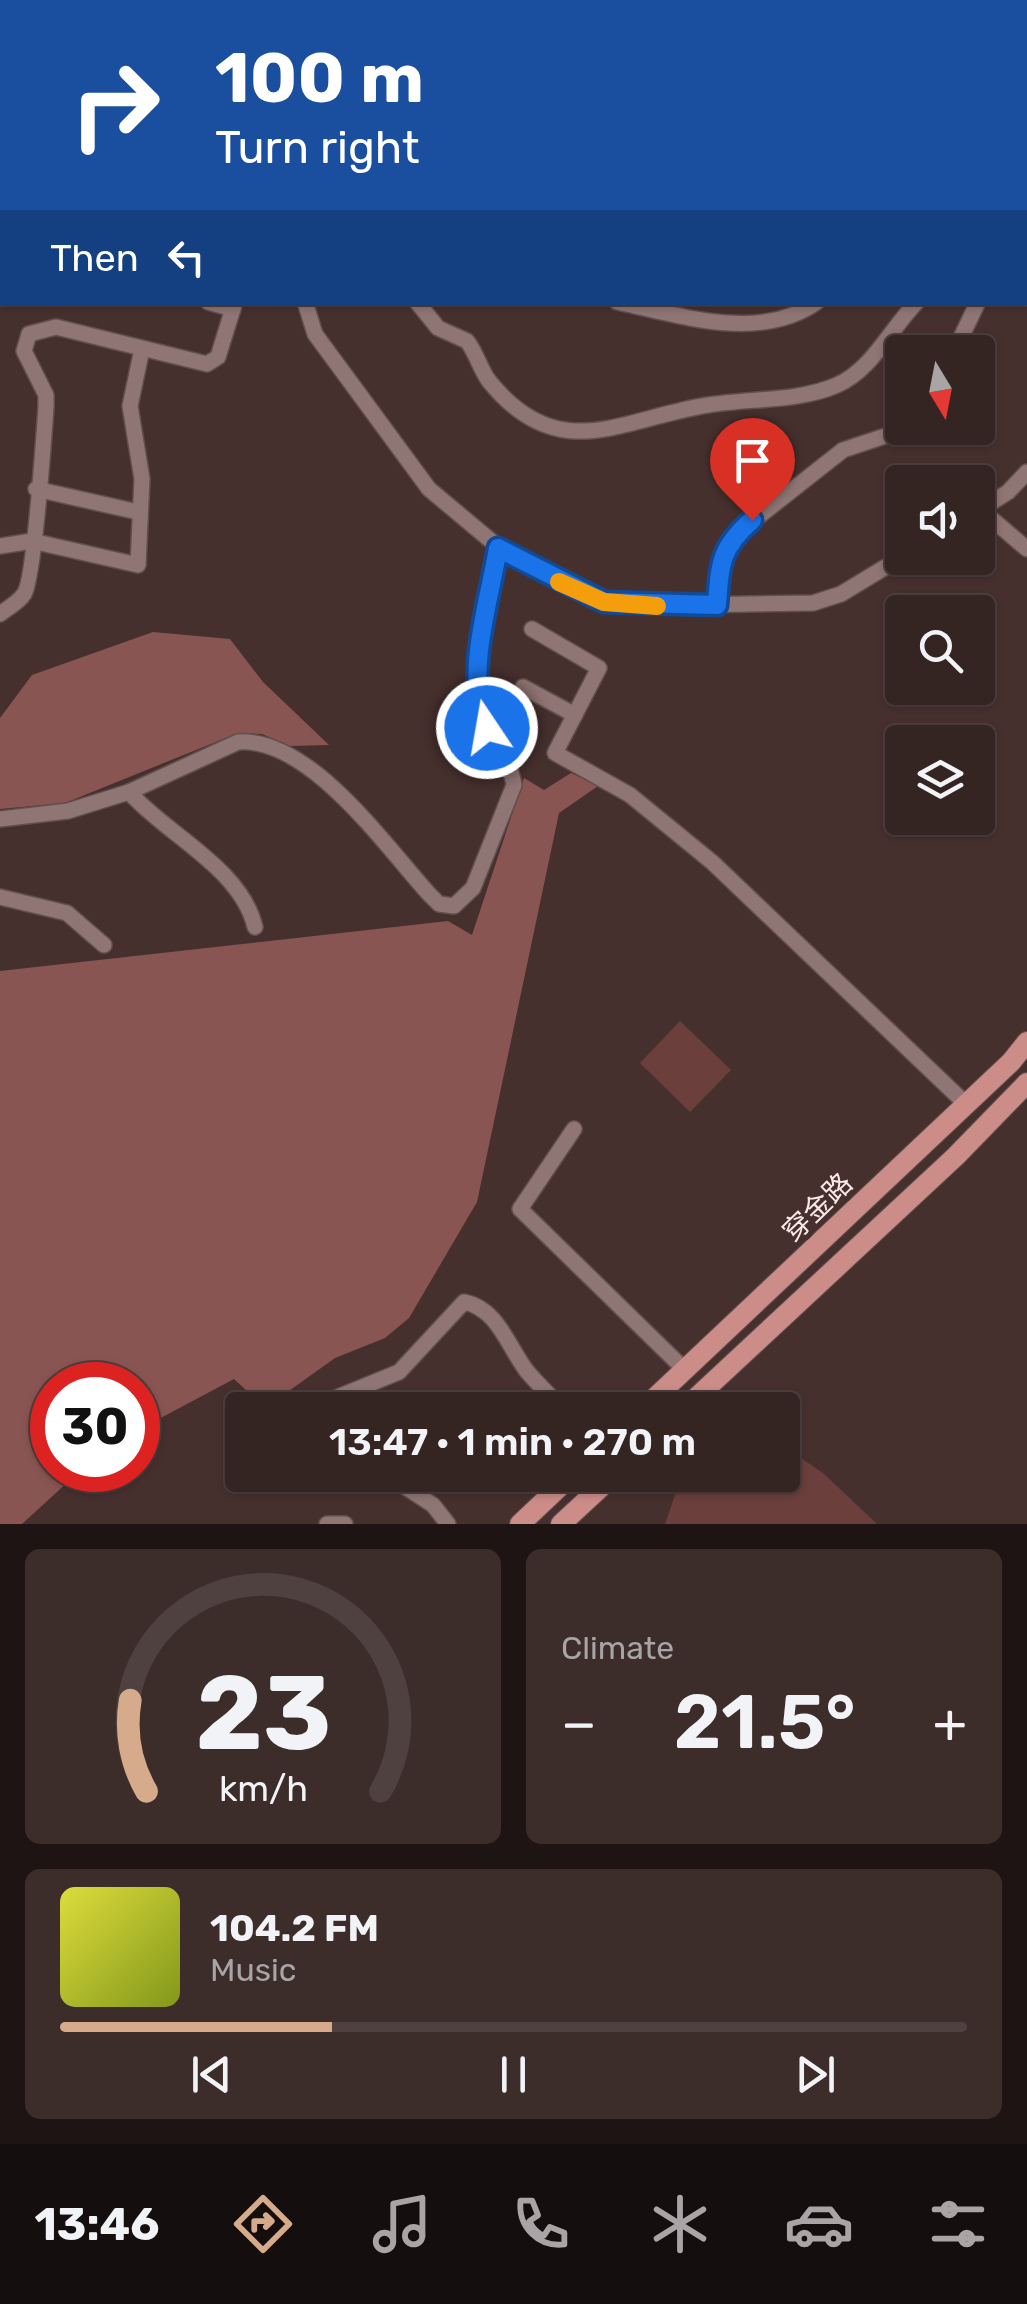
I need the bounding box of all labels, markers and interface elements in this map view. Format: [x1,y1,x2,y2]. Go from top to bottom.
text: 100 m [215,37,424,120]
icon: right [50,40,180,170]
text: Turn right [215,121,419,174]
icon: left [159,230,214,285]
text: Then [50,235,139,281]
north arrow [885,335,995,445]
map controls [885,335,995,835]
pin [710,418,795,521]
icon: arrive [725,433,780,488]
button: sound [885,465,995,575]
button: search [885,595,995,705]
position arrow [435,676,539,780]
button: layers [885,725,995,835]
street label: 穿金路 [776,1166,859,1248]
speed limit sign: 30 [30,1362,160,1492]
text: 13:47 · 1 min · 270 m [329,1419,696,1465]
text: Climate [561,1629,674,1667]
text: 23 [195,1652,331,1775]
text: 21.5° [674,1678,856,1767]
text: − [561,1691,597,1756]
text: + [933,1691,967,1756]
text: km/h [218,1768,308,1810]
text: 104.2 FM [210,1905,379,1951]
text: Music [210,1951,296,1989]
icon: previous [184,2047,239,2102]
icon: pause [486,2047,541,2102]
icon: next [788,2047,843,2102]
icon: directions [228,2189,298,2259]
icon: music [367,2189,437,2259]
icon: phone [506,2189,576,2259]
icon: climate [645,2189,715,2259]
icon: car [784,2189,854,2259]
icon: filters [923,2189,993,2259]
text: 13:46 [34,2198,160,2251]

